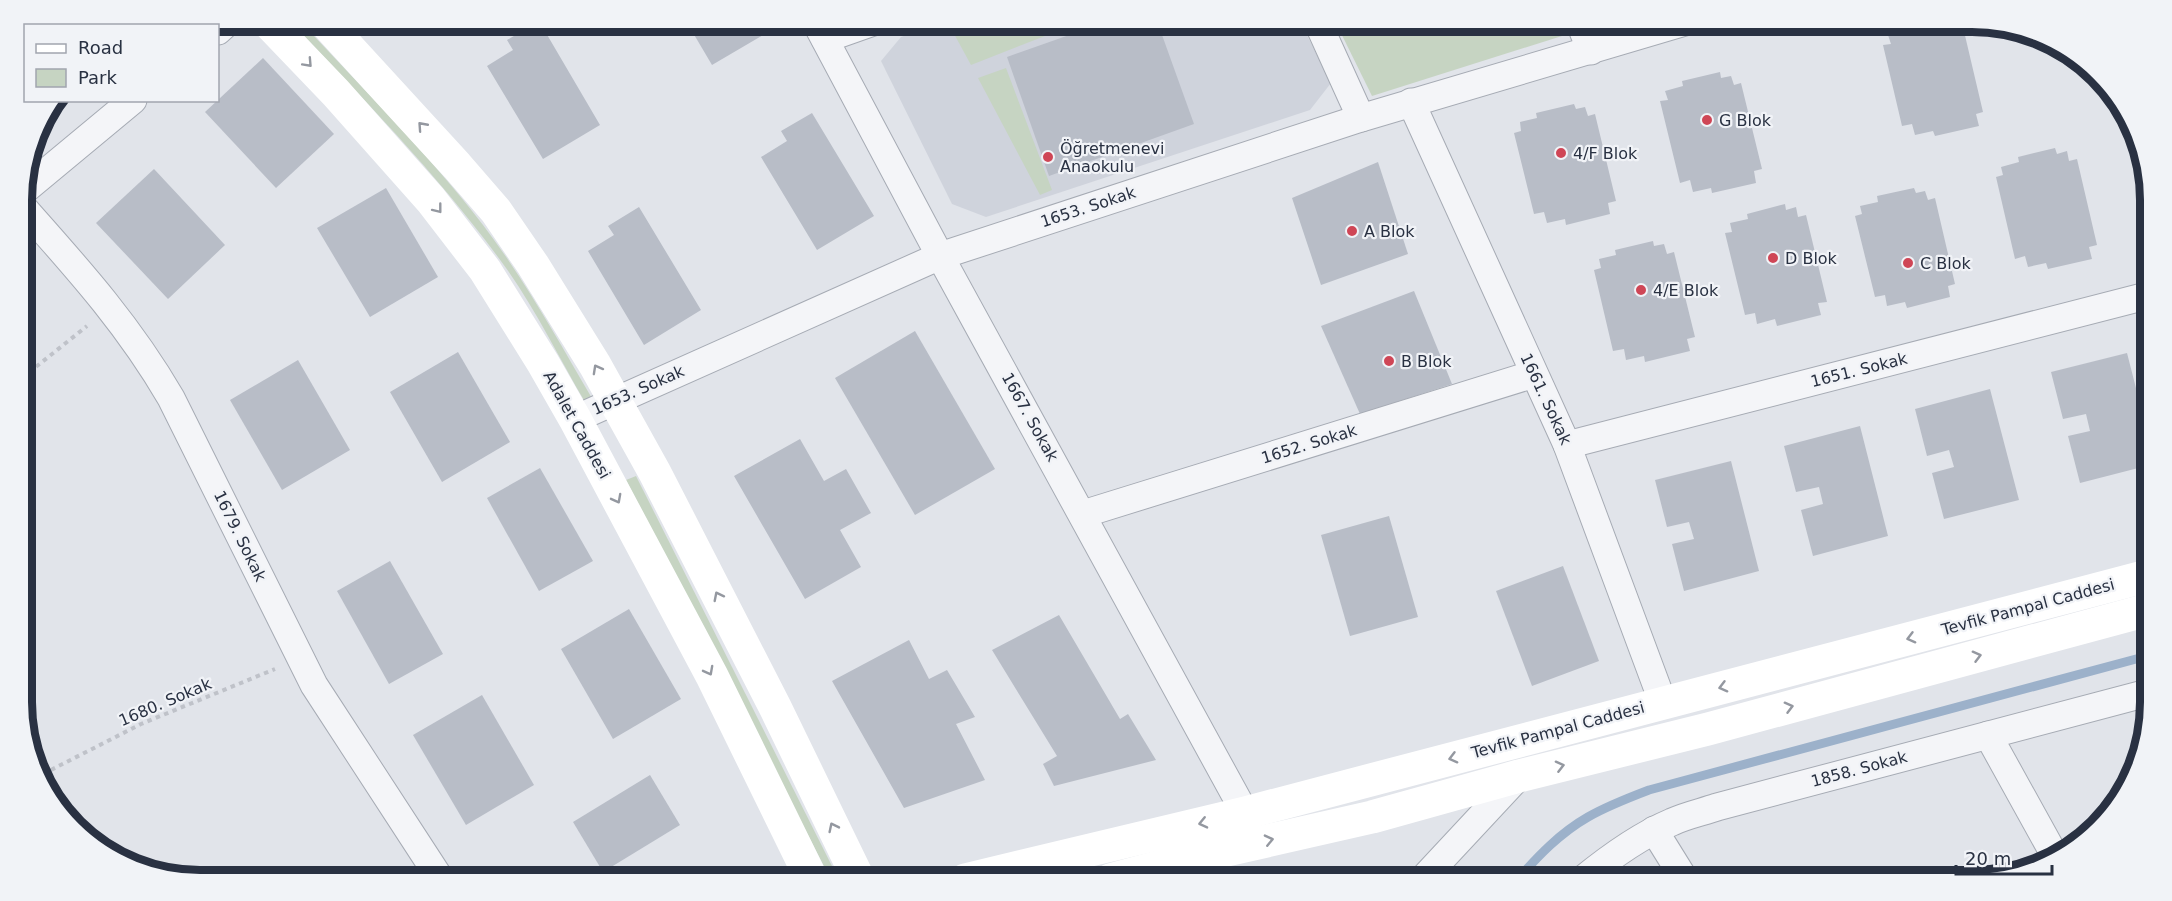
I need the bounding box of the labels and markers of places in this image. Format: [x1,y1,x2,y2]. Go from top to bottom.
place label: G Blok [1719,111,1772,130]
marker: G Blok [1700,113,1714,127]
place label: Öğretmenevi Anaokulu [1060,139,1164,176]
place label: 4/F Blok [1573,144,1638,163]
marker: 4/F Blok [1554,146,1568,160]
marker: Öğretmenevi Anaokulu [1041,150,1055,164]
place label: A Blok [1364,222,1415,241]
marker: A Blok [1345,224,1359,238]
place label: D Blok [1785,249,1838,268]
marker: D Blok [1766,251,1780,265]
place label: C Blok [1920,254,1971,273]
marker: C Blok [1901,256,1915,270]
place label: 4/E Blok [1653,281,1719,300]
marker: 4/E Blok [1634,283,1648,297]
place label: B Blok [1401,352,1452,371]
marker: B Blok [1382,354,1396,368]

